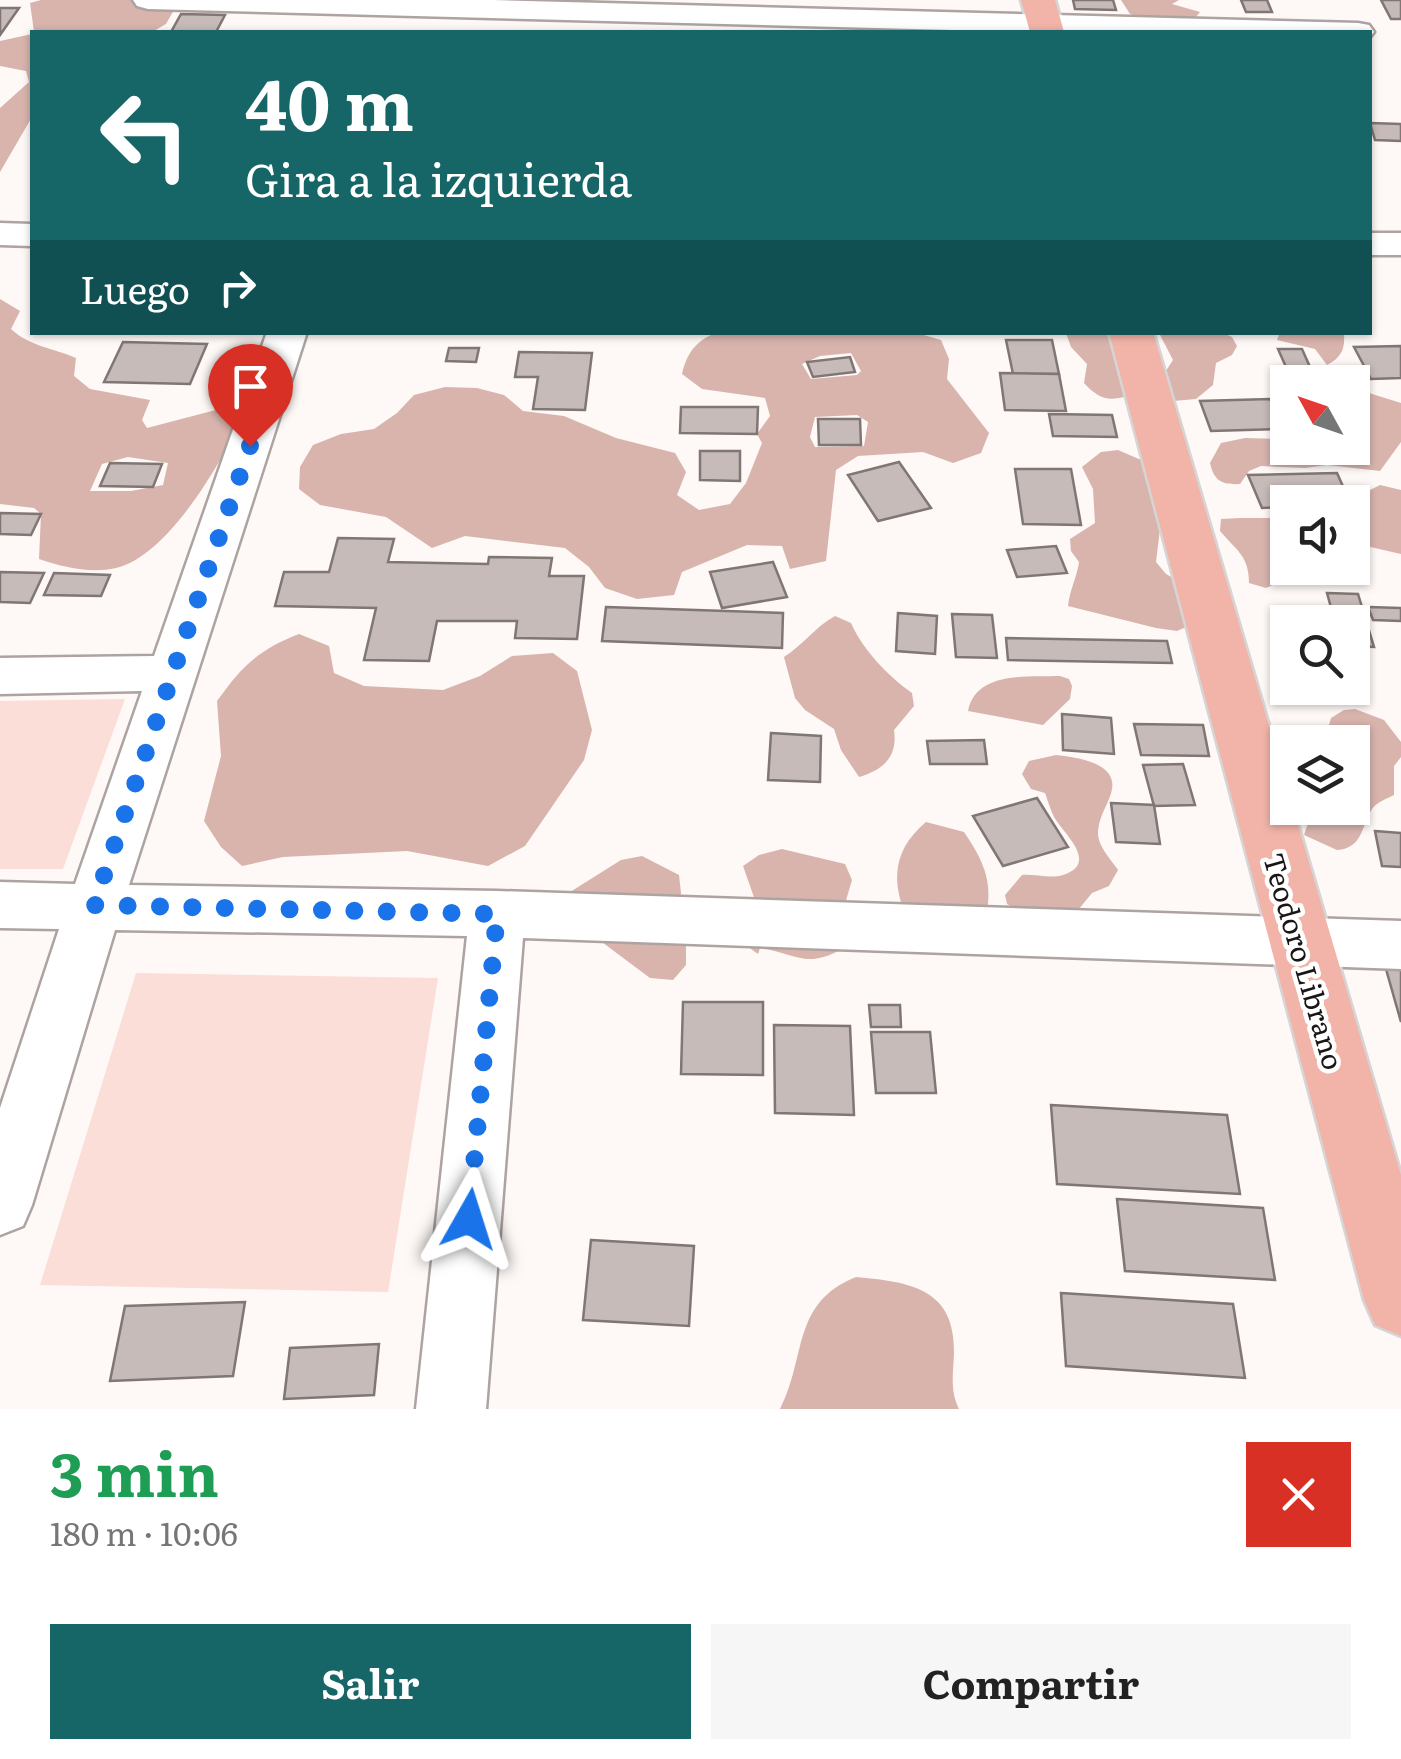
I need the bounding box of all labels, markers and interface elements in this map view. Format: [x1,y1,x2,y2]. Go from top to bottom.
text: 40 m [245,49,414,153]
icon: left [80,70,210,200]
text: Gira a la izquierda [245,144,632,211]
text: Luego [80,259,190,316]
icon: right [210,260,265,315]
pin [208,344,293,447]
icon: arrive [223,359,278,414]
north arrow [1270,365,1370,465]
map controls [1270,365,1370,825]
button: sound [1270,485,1370,585]
button: search [1270,605,1370,705]
button: layers [1270,725,1370,825]
street label: Teodoro Librano [1254,848,1356,1074]
position arrow [417,1167,521,1271]
text: 3 min [50,1426,219,1515]
button: close [1246,1442,1351,1547]
text: 180 m · 10:06 [50,1508,238,1556]
button: Salir [50,1624,691,1739]
button: Compartir [711,1624,1351,1739]

